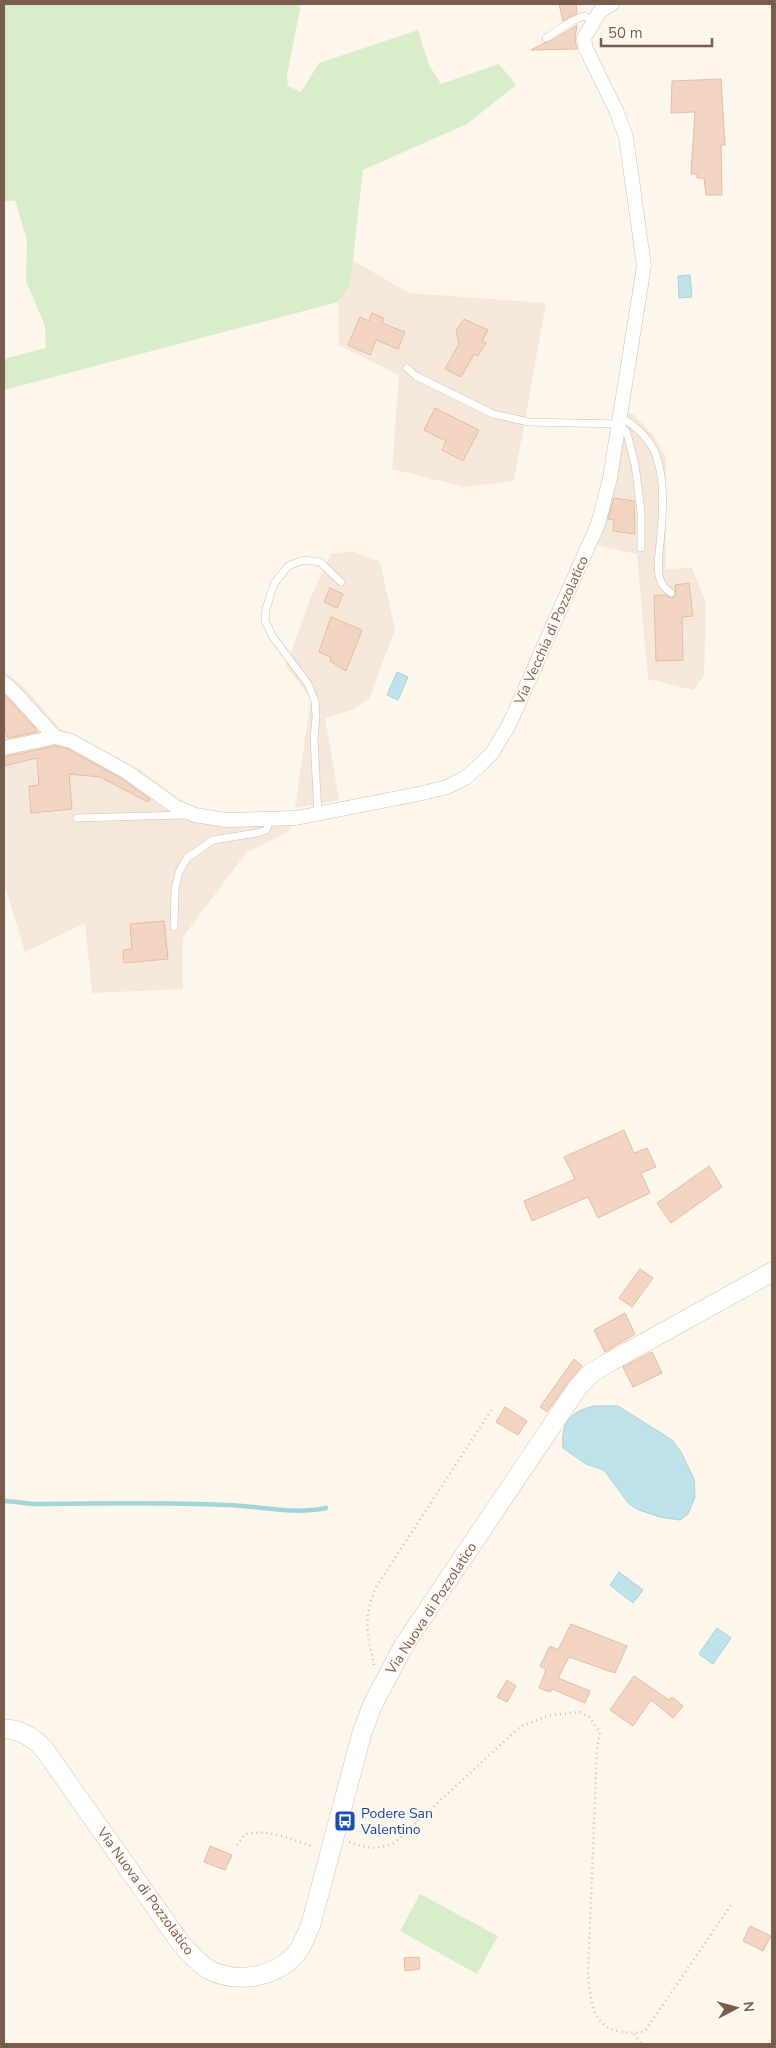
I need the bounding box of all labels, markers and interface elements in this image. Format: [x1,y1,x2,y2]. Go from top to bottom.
scale bar [601,15,712,47]
text: 50 m [608,23,643,43]
street label: Via Vecchia di Pozzolatico [510,553,593,708]
street label: Via Nuova di Pozzolatico [381,1539,481,1679]
place label: Podere San Valentino [360,1804,433,1839]
bus stop icon: Podere San Valentino [333,1809,357,1833]
street label: Via Nuova di Pozzolatico [92,1823,199,1959]
north arrow [711,1983,761,2033]
text: N [738,2000,758,2013]

